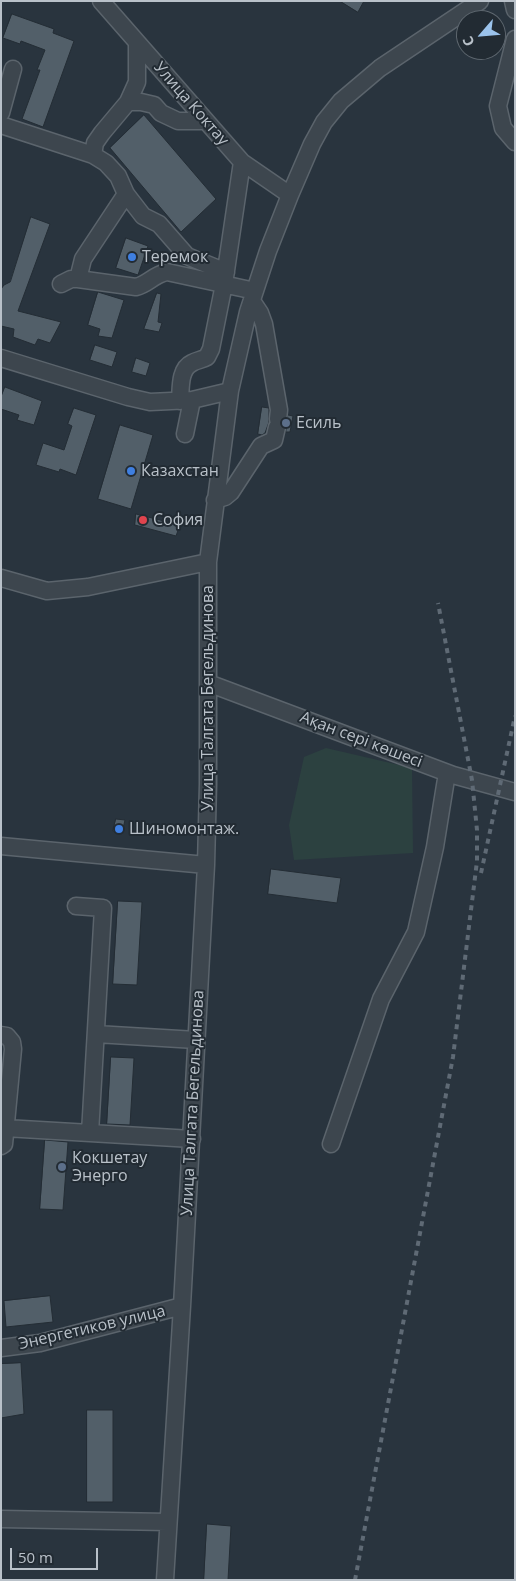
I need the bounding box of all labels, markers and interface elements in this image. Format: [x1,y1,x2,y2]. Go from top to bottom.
north arrow [456,10,506,60]
text: С [458,33,479,50]
street label: Улица Коктау [150,58,232,150]
place label: Теремок [142,247,208,267]
marker: Теремок [126,251,138,263]
place label: Есиль [296,413,341,433]
marker: Есиль [280,417,292,429]
place label: Казахстан [141,461,219,481]
marker: Казахстан [125,465,137,477]
place label: София [153,510,203,530]
marker: София [137,514,149,526]
street label: Улица Талгата Бегельдинова [198,585,218,811]
street label: Ақан сері көшесі [297,708,425,772]
place label: Шиномонтаж. [129,819,239,839]
marker: Шиномонтаж. [113,823,125,835]
street label: Улица Талгата Бегельдинова [178,990,208,1216]
place label: Кокшетау Энерго [72,1148,147,1186]
marker: Кокшетау Энерго [56,1161,68,1173]
street label: Энергетиков улица [17,1302,167,1354]
scale bar [12,1538,100,1570]
text: 50 m [18,1547,53,1567]

